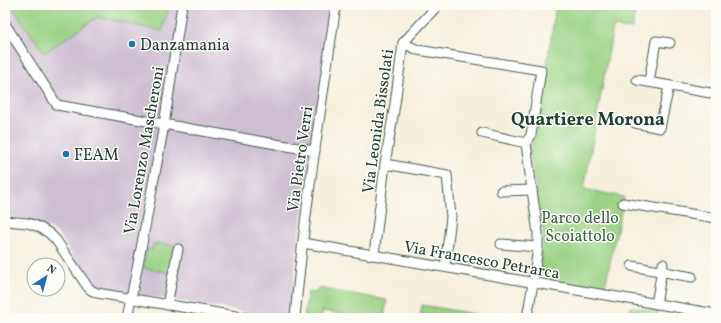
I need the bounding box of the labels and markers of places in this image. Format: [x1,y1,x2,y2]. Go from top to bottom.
place label: Danzamania [140,35,230,57]
marker: Danzamania [127,39,137,49]
place label: FEAM [74,145,119,167]
marker: FEAM [61,149,71,159]

